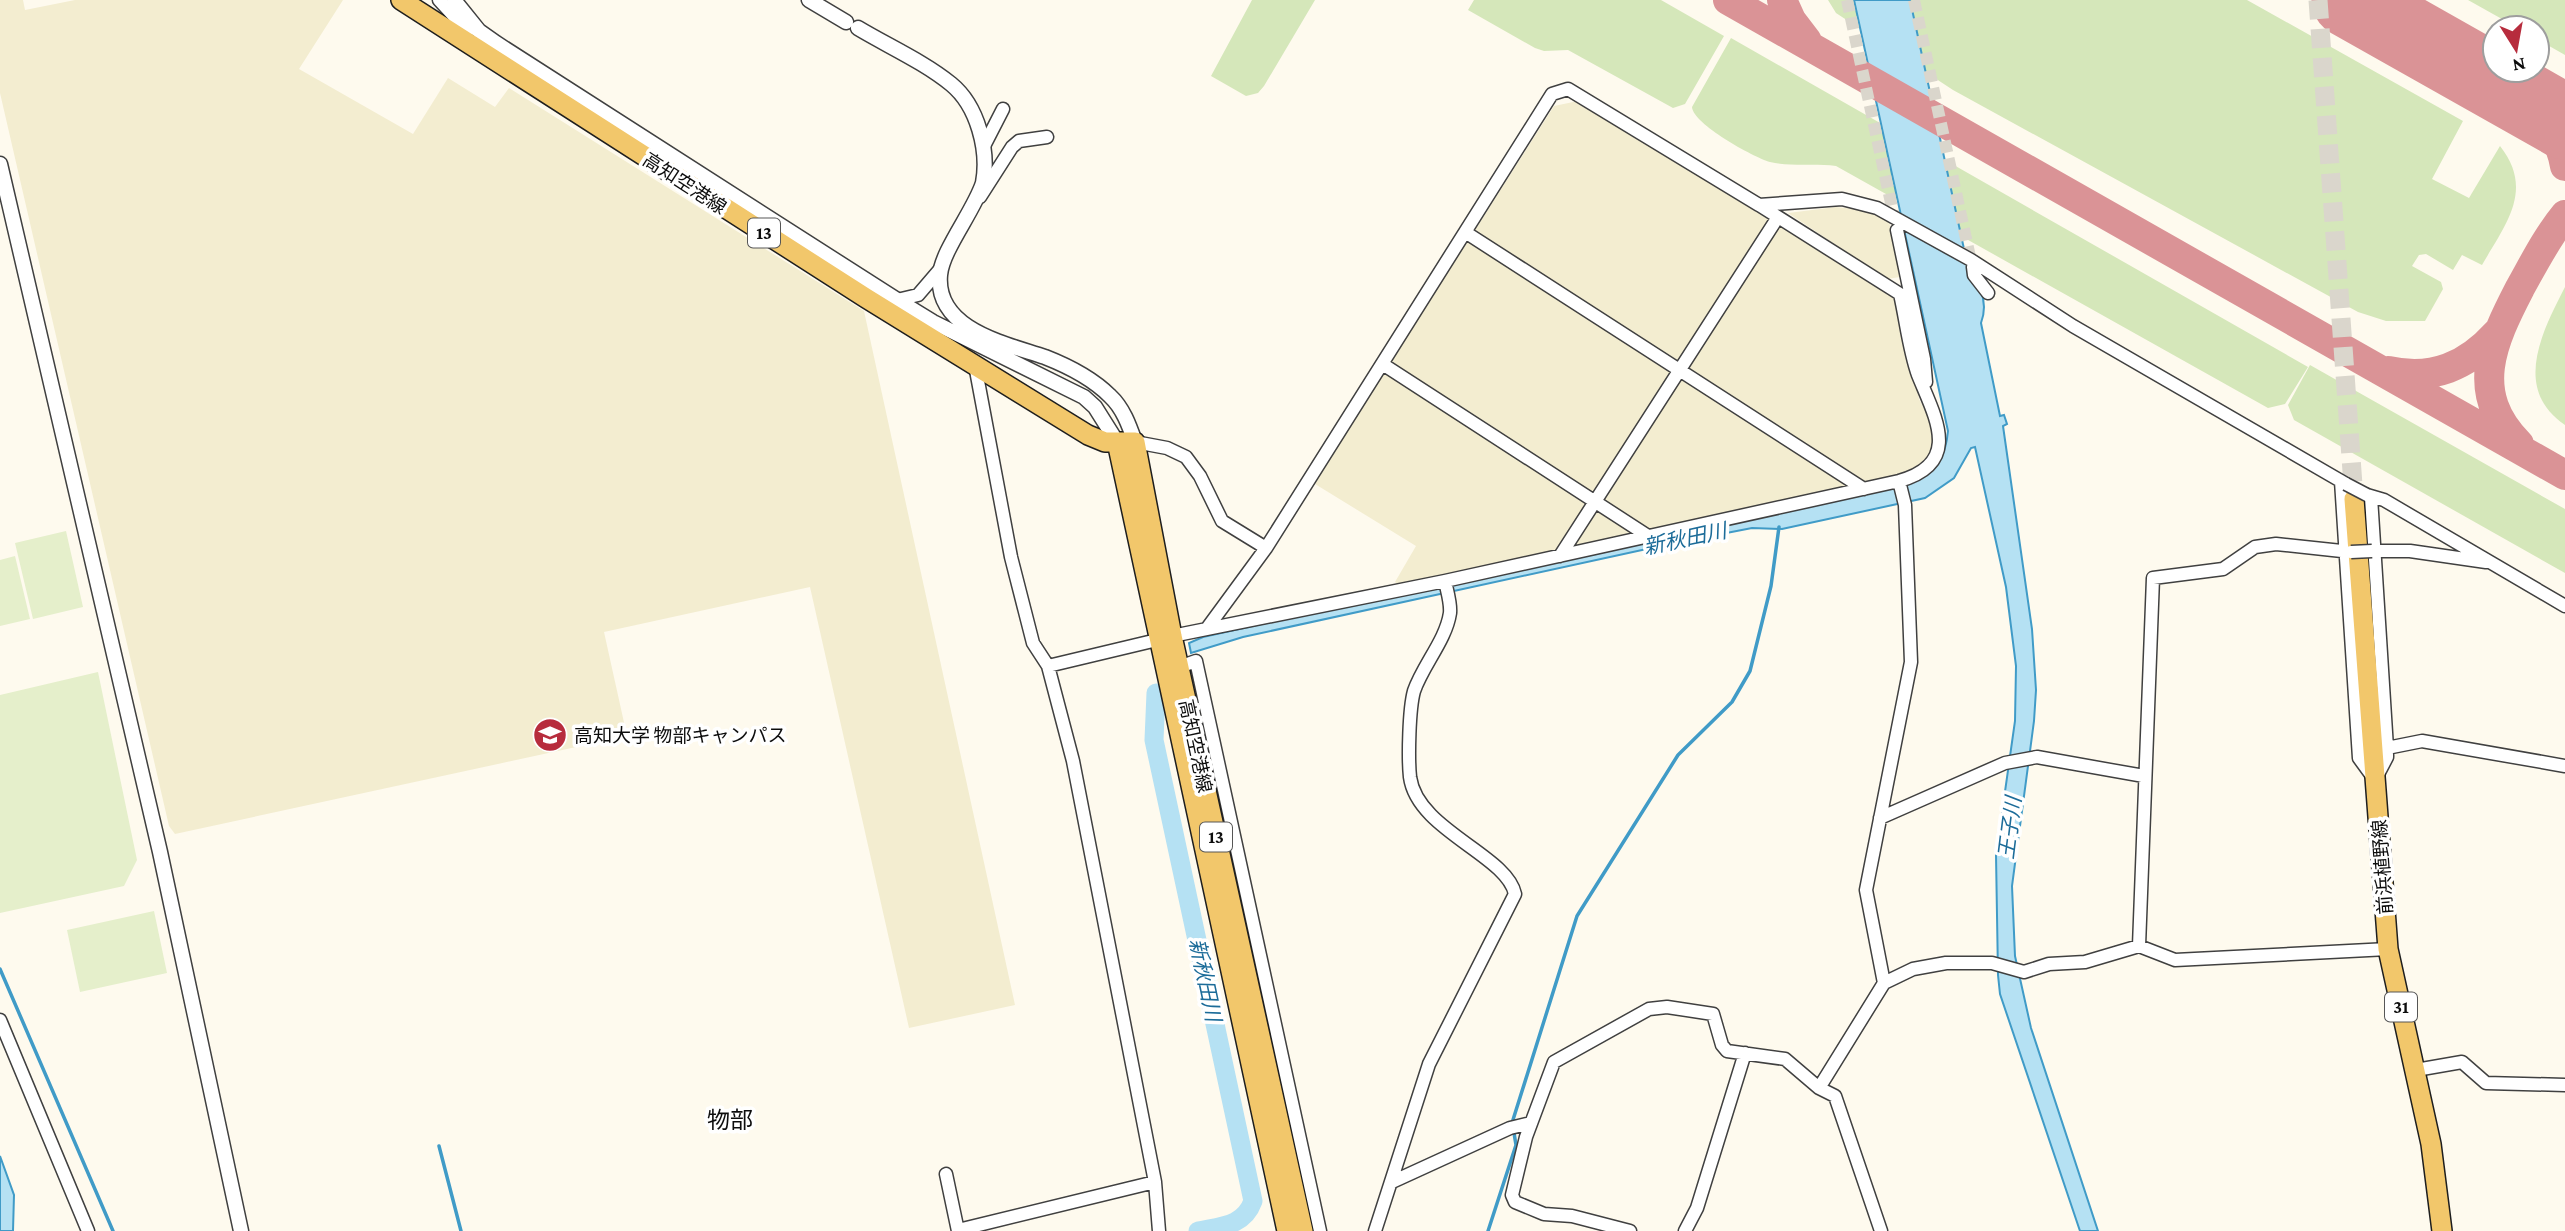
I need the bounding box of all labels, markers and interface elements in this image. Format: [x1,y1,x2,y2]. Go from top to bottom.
north arrow [2481,14,2551,84]
text: N [2511,54,2528,77]
street label: 高知空港線 [639,149,730,218]
road number: 13 [748,218,780,247]
water label: 新秋田川 [1641,518,1731,559]
street label: 高知空港線 [1175,697,1216,795]
school or university icon: 高知大学 物部キャンパス [531,716,569,754]
place label: 高知大学 物部キャンパス [574,725,787,746]
water label: 王子川 [1994,793,2026,861]
street label: 前浜植野線 [2369,819,2396,915]
road number: 13 [1200,822,1232,852]
water label: 新秋田川 [1185,936,1226,1026]
road number: 31 [2385,992,2417,1022]
district label: 物部 [707,1107,753,1133]

